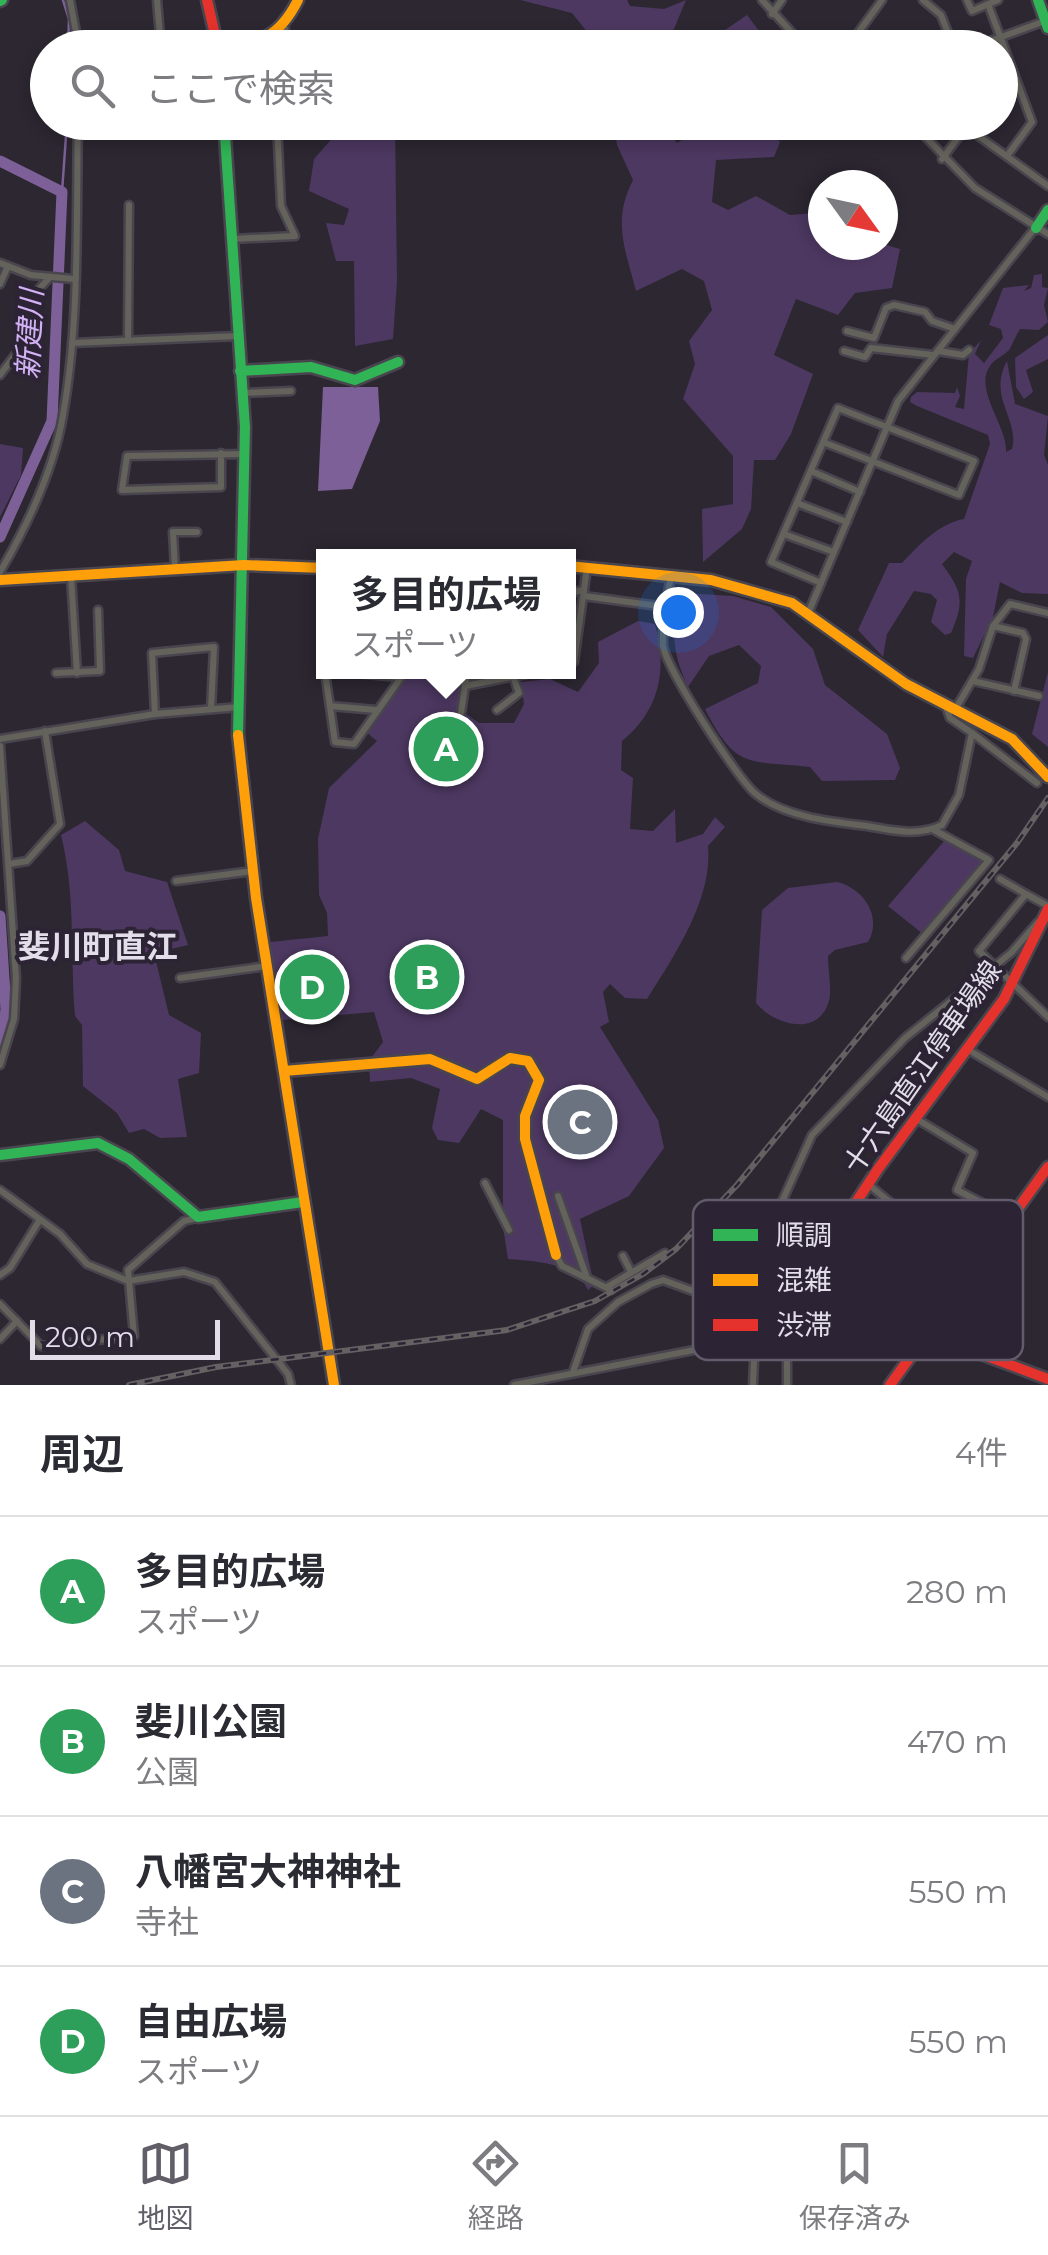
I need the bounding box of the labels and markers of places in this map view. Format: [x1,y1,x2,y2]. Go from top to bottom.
pin: A [414,712,478,786]
pin: B [394,940,460,1014]
pin: D [280,950,344,1024]
pin: C [548,1084,612,1160]

